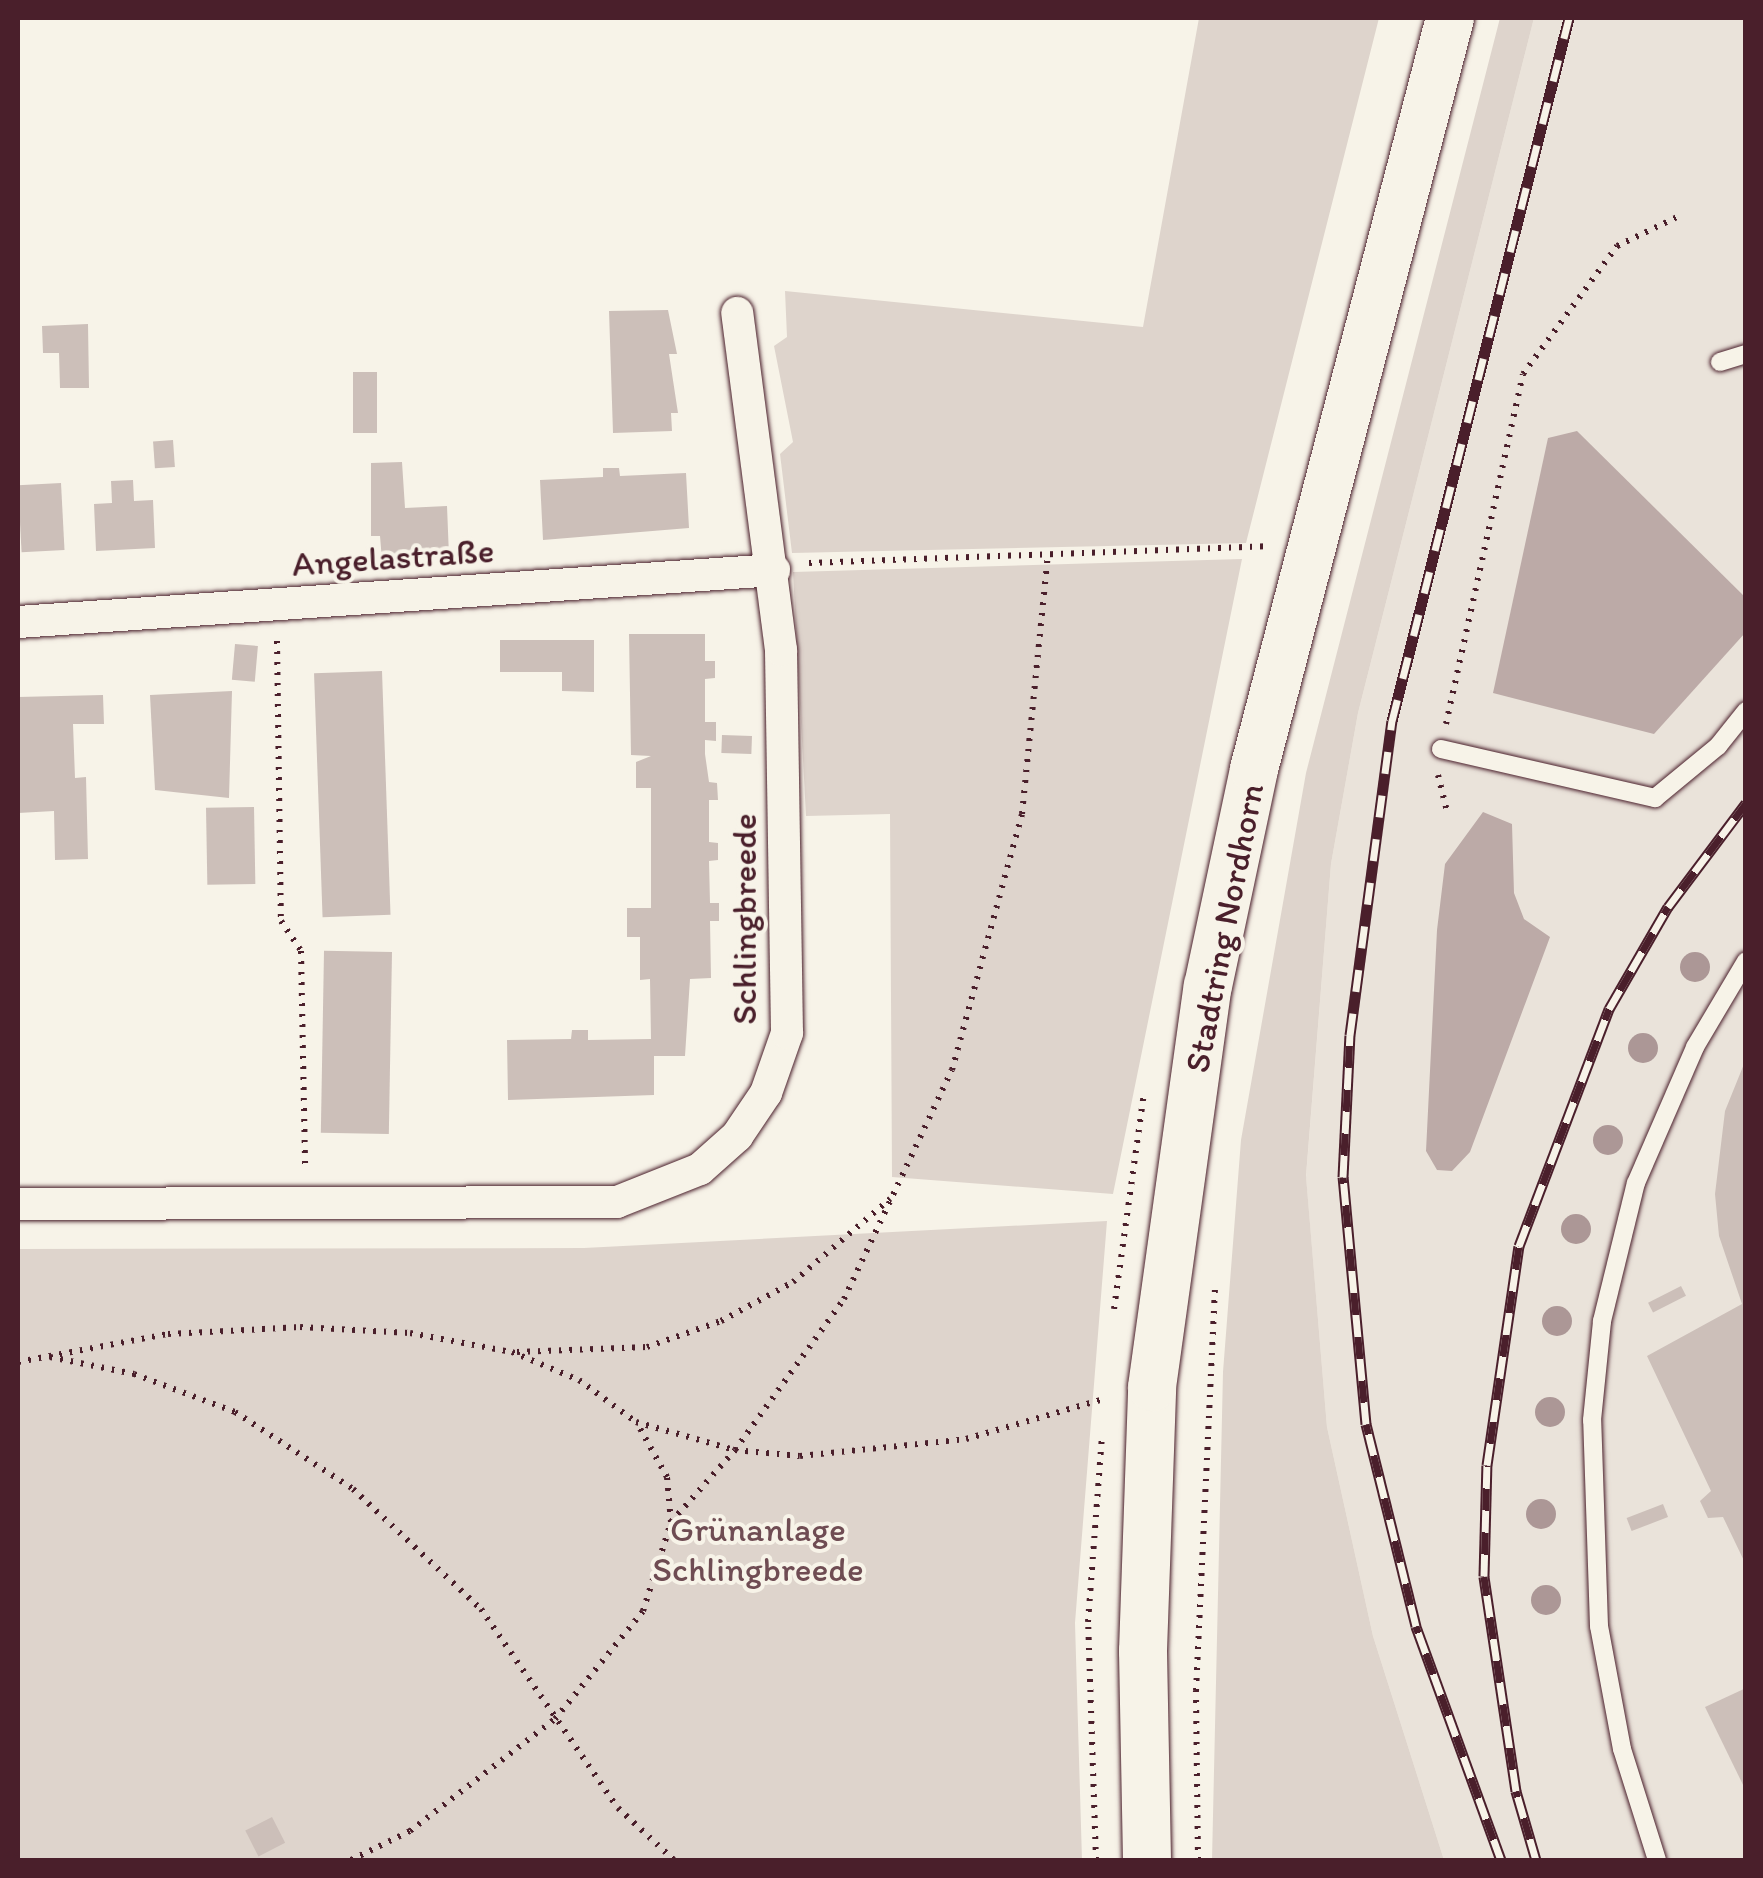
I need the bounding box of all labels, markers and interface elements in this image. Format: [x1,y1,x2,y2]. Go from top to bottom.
street label: Angelastraße [290,529,496,585]
street label: Stadtring Nordhorn [1175,780,1273,1076]
street label: Schlingbreede [723,813,765,1025]
park label: Grünanlage Schlingbreede [652,1508,864,1590]

